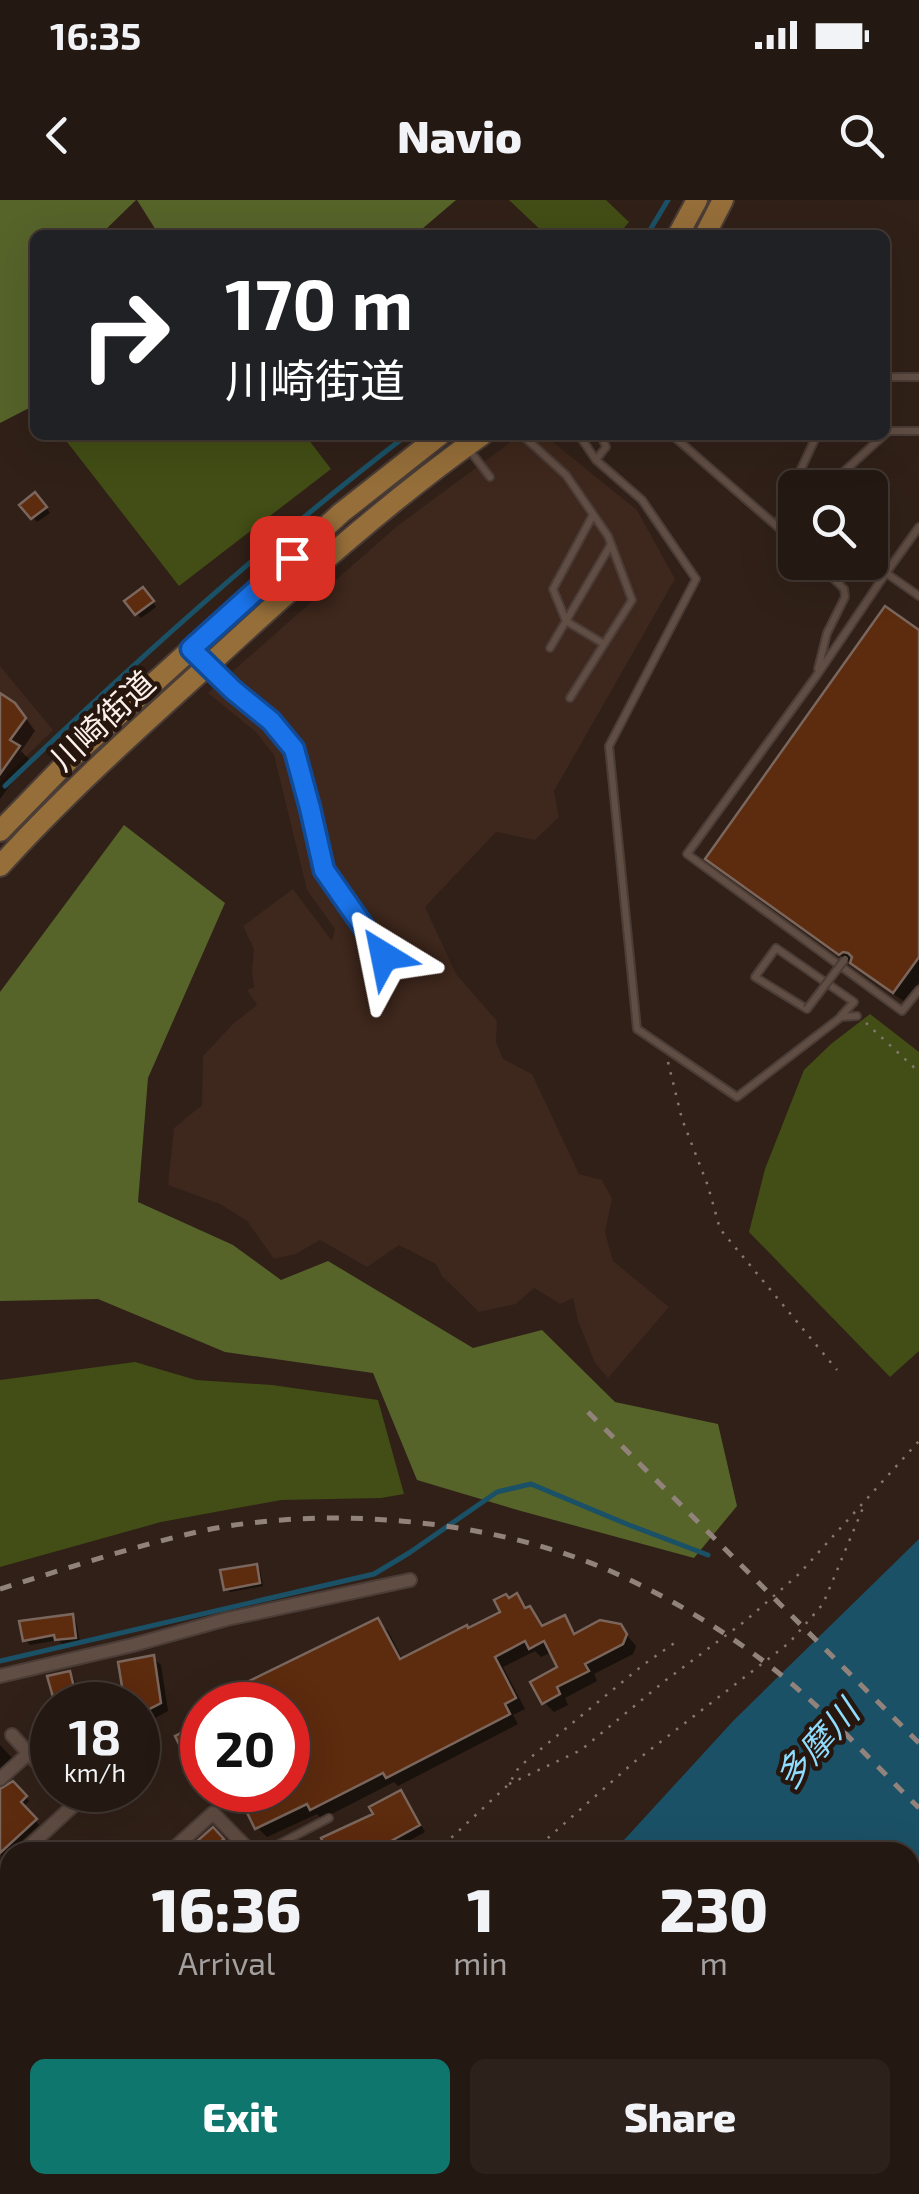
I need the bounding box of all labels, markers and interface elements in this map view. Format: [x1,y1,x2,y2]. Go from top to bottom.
text: 16:35 [50,12,141,58]
icon: back [30,108,85,163]
text: Navio [397,108,522,162]
icon: search [834,108,889,163]
text: 170 m [225,260,413,344]
icon: right [60,270,190,400]
text: 川崎街道 [225,352,405,406]
map controls [778,470,888,580]
button: search [778,470,888,580]
pin [250,516,335,601]
icon: arrive [265,531,320,586]
street label: 川崎街道 [42,662,161,777]
position arrow [332,904,436,1008]
speed limit sign: 20 [180,1682,310,1812]
water label: 多摩川 [765,1688,869,1797]
text: 18 [69,1705,121,1765]
text: km/h [64,1757,126,1787]
text: 16:36 [152,1872,301,1944]
text: 1 [467,1872,494,1944]
text: 230 [660,1872,768,1944]
text: Arrival [178,1943,275,1981]
text: min [453,1943,508,1981]
text: m [700,1943,728,1981]
button: Exit [30,2059,450,2174]
button: Share [470,2059,890,2174]

